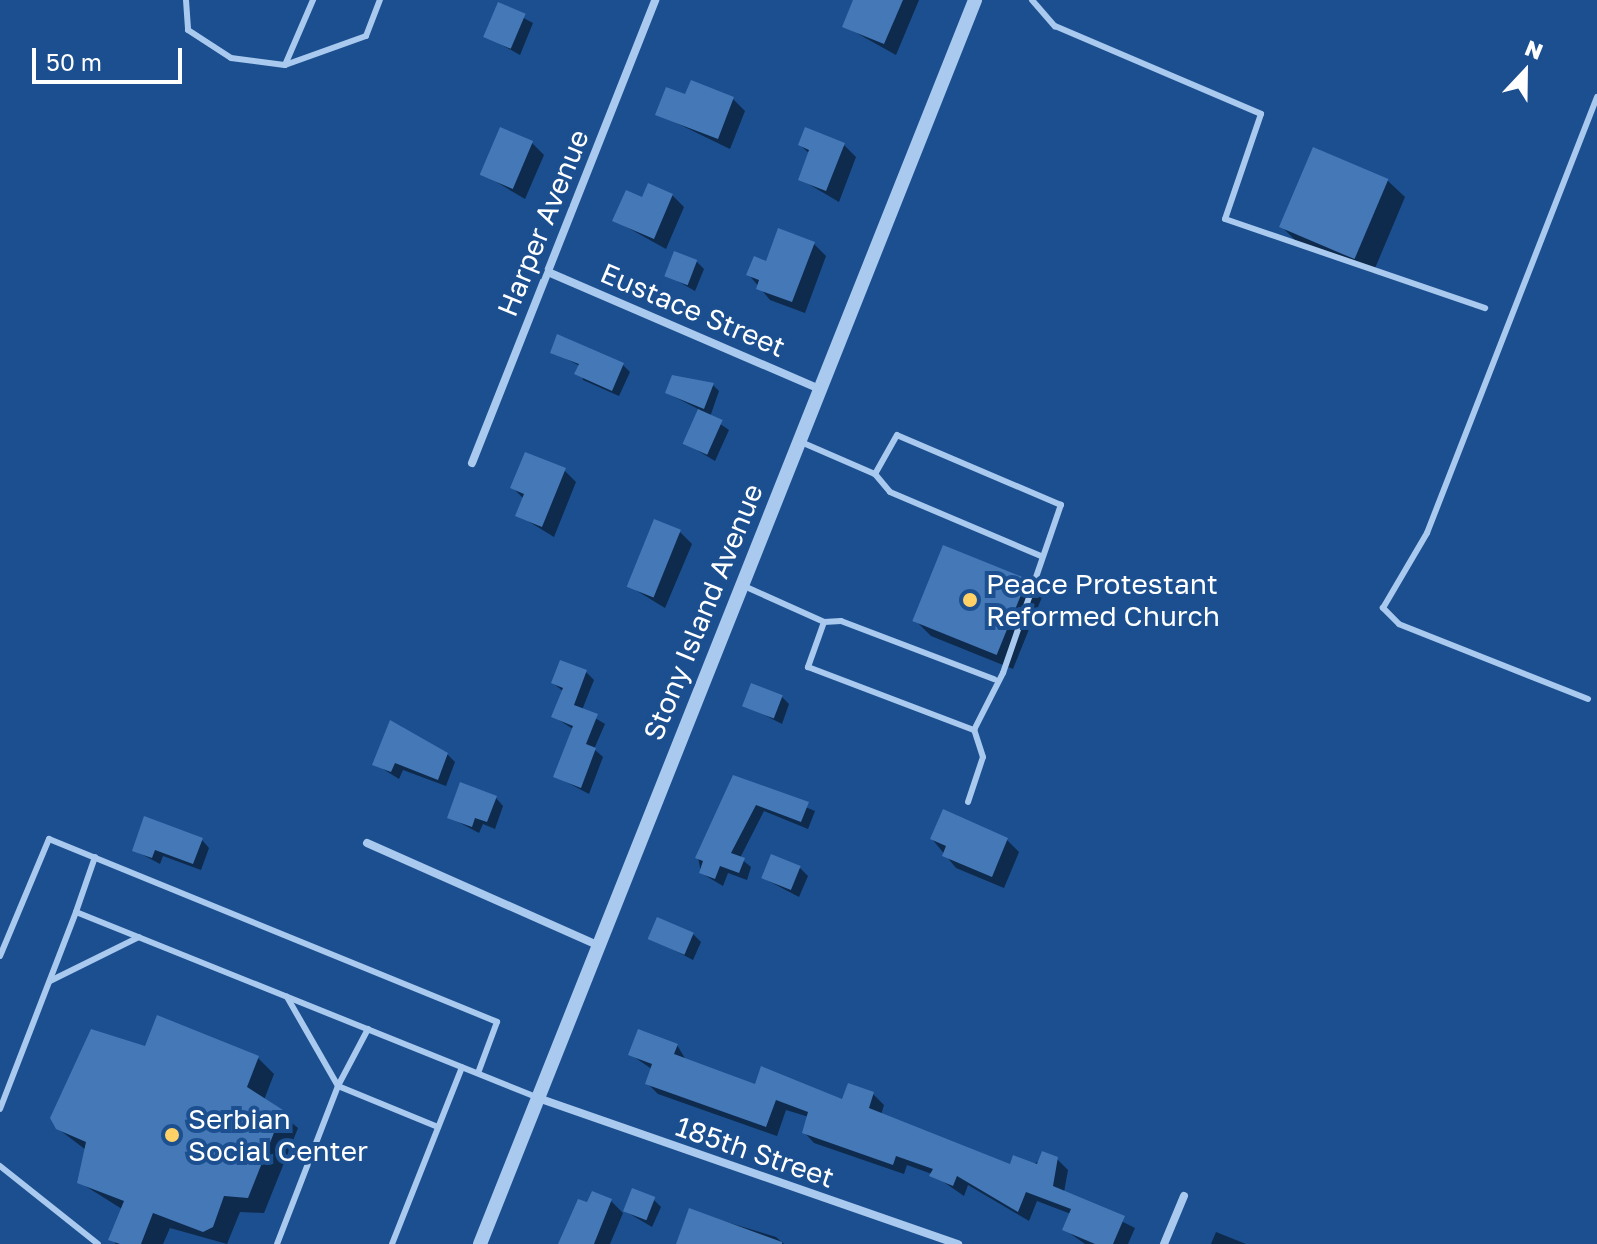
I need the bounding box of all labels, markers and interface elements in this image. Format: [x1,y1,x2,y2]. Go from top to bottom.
scale bar [36,32,186,82]
north arrow [1485,32,1565,112]
text: N [1521,34,1547,65]
text: 50 m [46,47,102,76]
street label: Harper Avenue [490,125,596,321]
street label: Eustace Street [596,256,790,364]
street label: Stony Island Avenue [636,479,770,745]
place label: Peace Protestant Reformed Church [986,567,1220,633]
marker: Peace Protestant Reformed Church [961,591,979,609]
place label: Serbian Social Center [188,1102,368,1168]
street label: 185th Street [671,1109,839,1195]
marker: Serbian Social Center [163,1126,181,1144]

